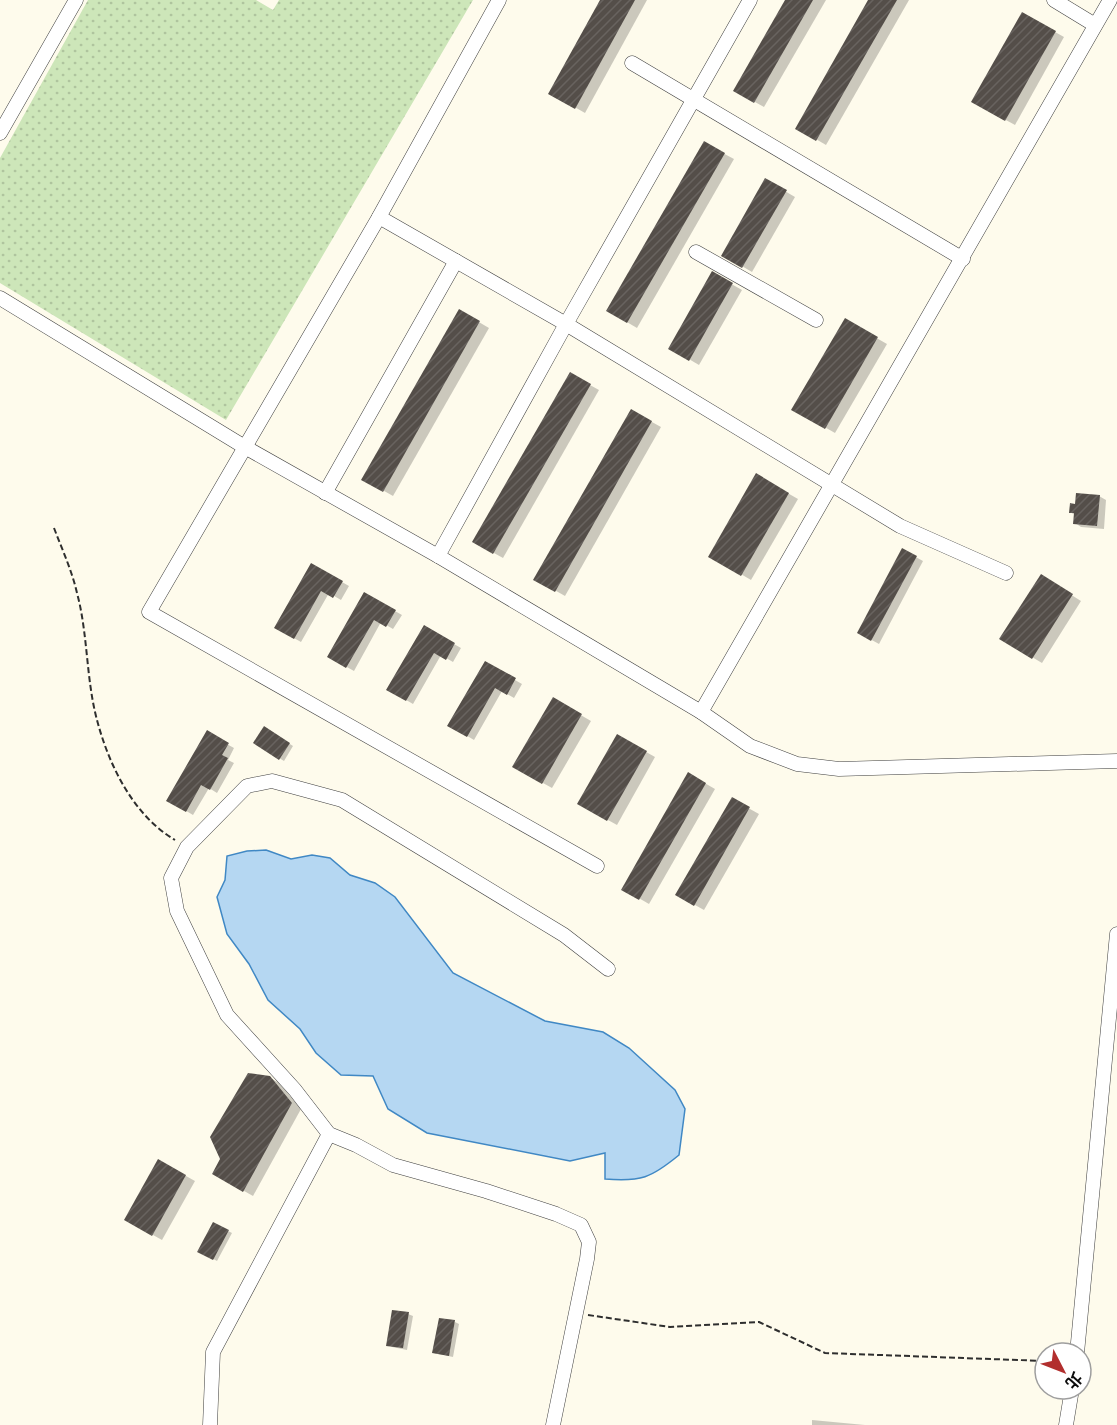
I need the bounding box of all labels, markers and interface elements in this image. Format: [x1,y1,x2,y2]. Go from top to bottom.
north arrow [1033,1341,1093,1401]
text: 北 [1061,1368,1087,1394]

